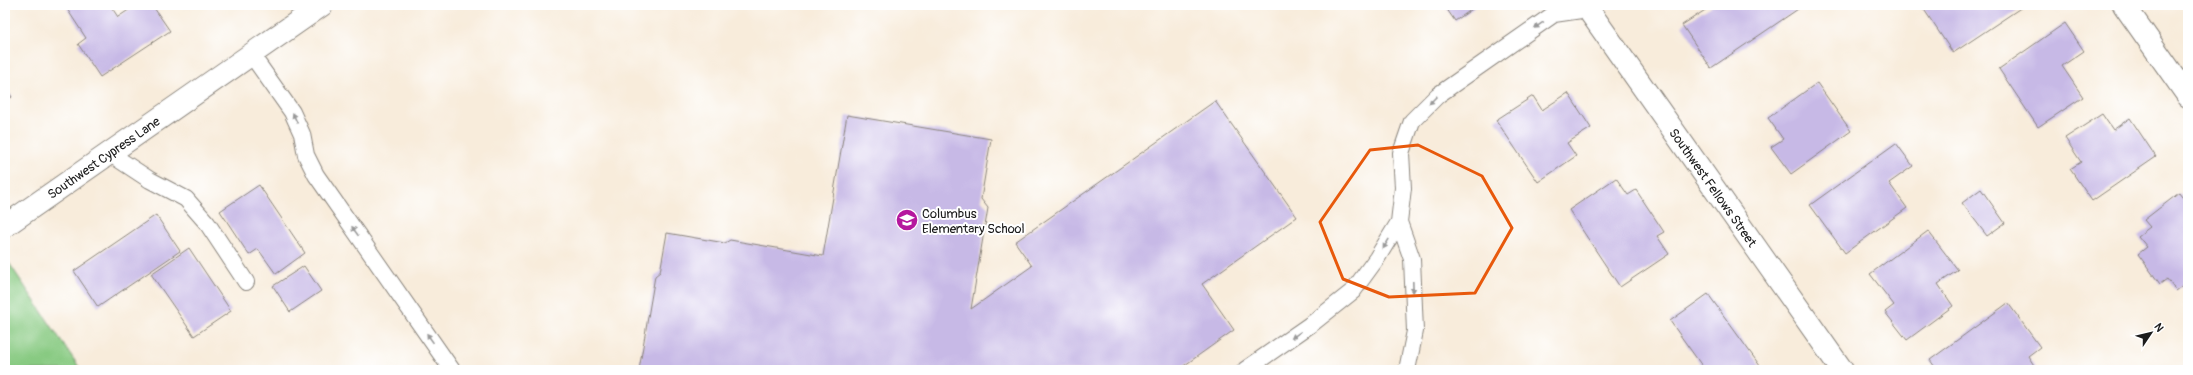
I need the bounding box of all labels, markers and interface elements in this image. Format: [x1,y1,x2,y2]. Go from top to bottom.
one-way arrow [1533,21,1544,29]
one-way arrow [1428,95,1438,105]
one-way arrow [292,112,298,124]
street label: Southwest Cypress Lane [45,113,164,203]
street label: Southwest Fellows Street [1665,126,1760,251]
place label: Columbus Elementary School [922,206,1025,237]
school or university icon: Columbus Elementary School [894,207,920,233]
one-way arrow [351,226,359,237]
one-way arrow [1382,238,1389,250]
one-way arrow [1410,281,1416,294]
north arrow [2131,313,2171,353]
text: N [2151,321,2167,335]
one-way arrow [1290,331,1301,339]
one-way arrow [426,333,434,343]

